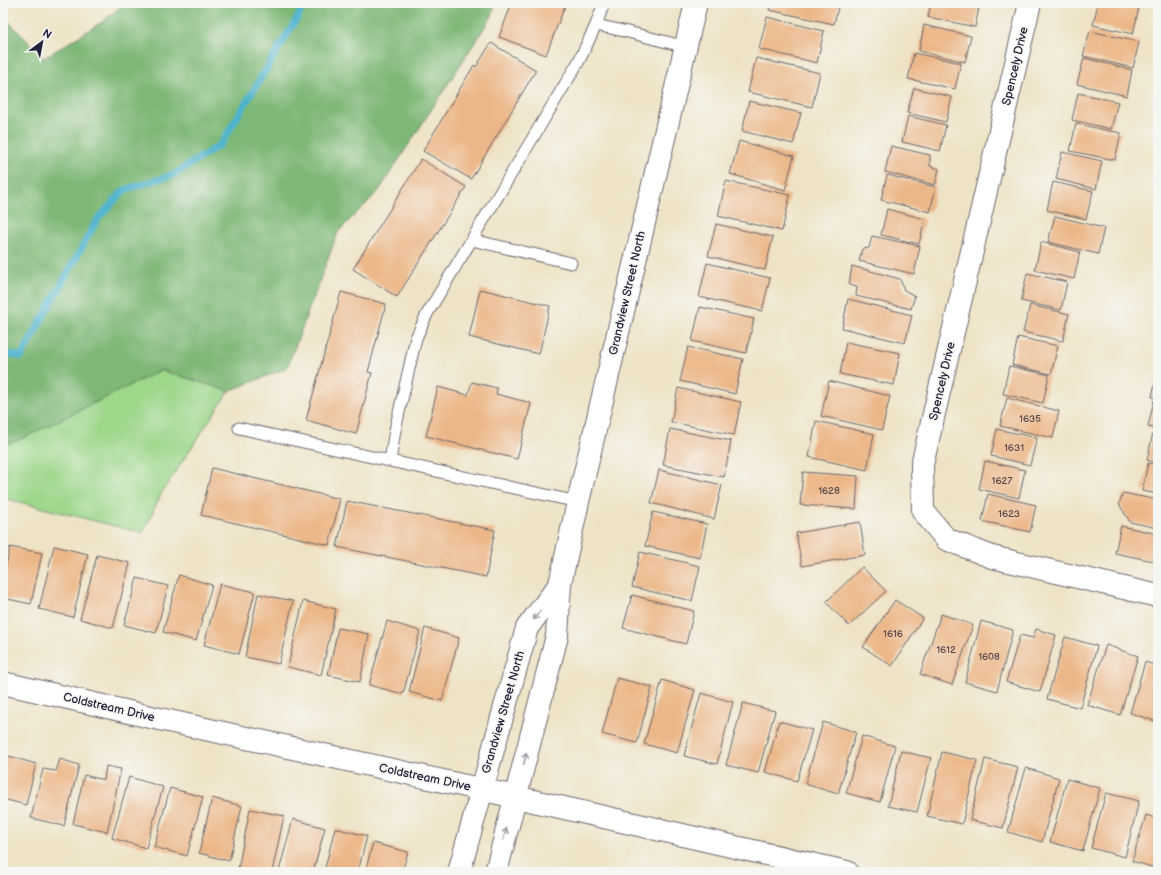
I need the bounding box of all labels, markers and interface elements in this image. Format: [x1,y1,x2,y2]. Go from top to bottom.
north arrow [22,22,62,62]
street label: Spencely Drive [999,25,1032,107]
text: N [40,26,54,42]
street label: Grandview Street North [606,229,649,357]
street label: Spencely Drive [926,340,959,422]
house number: 1635 [1019,413,1041,425]
house number: 1631 [1004,442,1024,454]
house number: 1627 [992,475,1012,487]
house number: 1628 [818,485,840,497]
house number: 1623 [998,508,1020,520]
one-way arrow [533,609,541,620]
house number: 1616 [883,628,903,640]
house number: 1612 [936,644,956,656]
street label: Grandview Street North [479,649,528,775]
house number: 1608 [978,651,1000,663]
street label: Coldstream Drive [61,690,156,725]
one-way arrow [521,753,529,766]
street label: Coldstream Drive [377,760,472,795]
one-way arrow [502,828,509,841]

